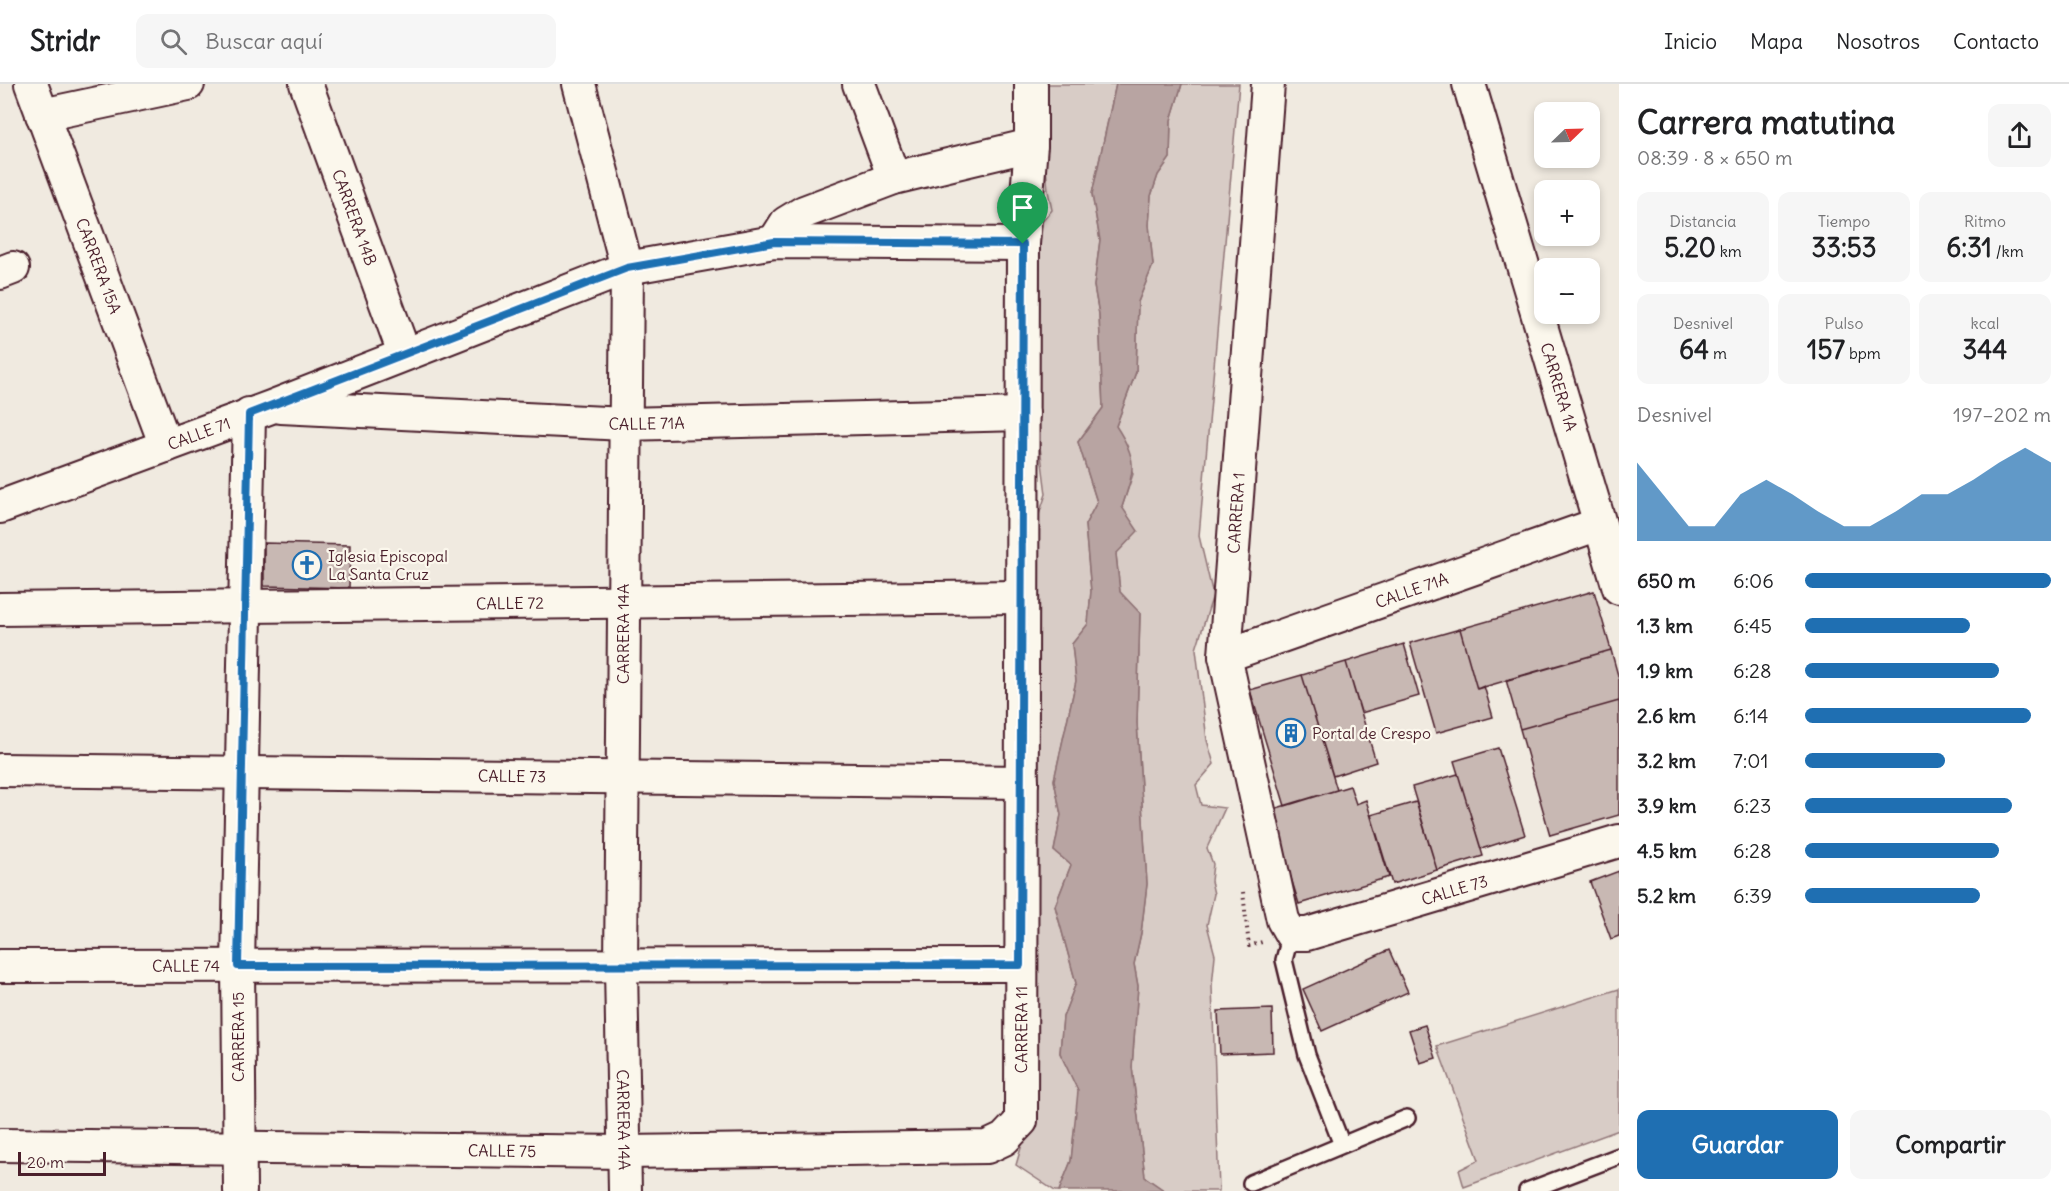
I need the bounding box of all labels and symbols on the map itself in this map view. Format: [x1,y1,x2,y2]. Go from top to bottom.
north arrow [1534,102,1600,168]
street label: CARRERA 14B [328,167,381,268]
pin [997,182,1048,244]
street label: CARRERA 15A [72,215,126,316]
street label: CARRERA 1A [1537,340,1582,434]
street label: CALLE 71 [165,413,233,454]
street label: CALLE 71A [608,413,685,434]
street label: CARRERA 1 [1223,472,1249,554]
place label: Iglesia Episcopal La Santa Cruz [328,546,448,584]
church icon: Iglesia Episcopal La Santa Cruz [291,549,323,581]
street label: CALLE 71A [1373,568,1451,612]
street label: CARRERA 14A [613,584,633,684]
street label: CALLE 72 [476,593,544,613]
building icon: Portal de Crespo [1275,717,1307,749]
place label: Portal de Crespo [1312,723,1431,743]
street label: CALLE 73 [478,766,546,786]
street label: CALLE 73 [1419,871,1490,909]
street label: CALLE 74 [152,956,220,976]
street label: CARRERA 11 [1011,986,1031,1073]
street label: CARRERA 15 [228,992,248,1082]
street label: CARRERA 14A [613,1069,635,1170]
street label: CALLE 75 [468,1140,536,1161]
scale bar [18,1149,106,1176]

